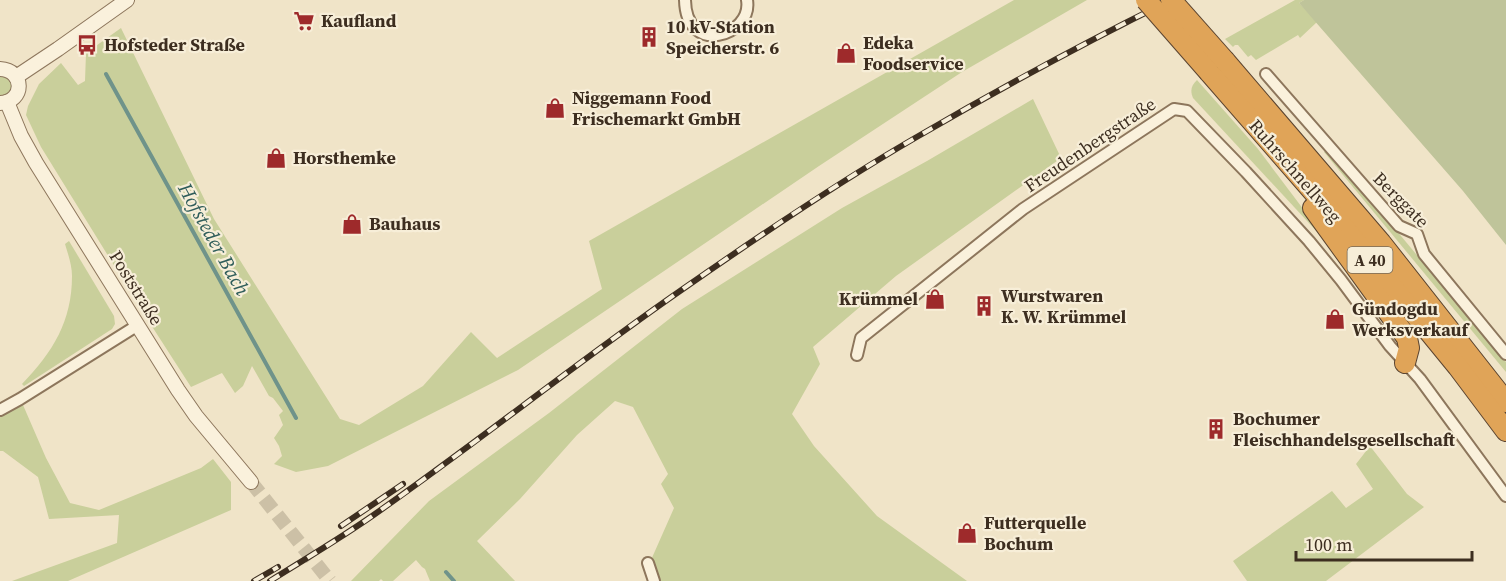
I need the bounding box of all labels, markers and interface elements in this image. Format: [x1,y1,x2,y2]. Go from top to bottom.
place label: Kaufland [321,8,397,33]
supermarket icon: Kaufland [292,9,316,33]
place label: 10 kV-Station Speicherstr. 6 [666,14,780,60]
building icon: 10 kV-Station Speicherstr. 6 [637,25,661,49]
place label: Edeka Foodservice [863,30,964,76]
place label: Hofsteder Straße [104,32,245,57]
bus stop icon: Hofsteder Straße [75,33,99,57]
shop icon: Edeka Foodservice [834,41,858,65]
place label: Niggemann Food Frischemarkt GmbH [572,85,741,131]
street label: Freudenbergstraße [1019,91,1160,198]
shop icon: Niggemann Food Frischemarkt GmbH [543,96,567,120]
street label: Ruhrschnellweg [1243,113,1347,228]
place label: Horsthemke [293,145,396,170]
shop icon: Horsthemke [264,146,288,170]
street label: Berggate [1368,166,1435,233]
water label: Hofsteder Bach [171,177,257,301]
place label: Bauhaus [369,211,441,236]
shop icon: Bauhaus [340,212,364,236]
street label: Poststraße [104,246,169,330]
road number: A 40 [1348,247,1392,273]
place label: Wurstwaren K. W. Krümmel [1001,283,1126,329]
place label: Krümmel [839,286,918,311]
shop icon: Krümmel [923,287,947,311]
building icon: Wurstwaren K. W. Krümmel [972,294,996,318]
place label: Gündogdu Werksverkauf [1352,296,1471,342]
shop icon: Gündogdu Werksverkauf [1323,307,1347,331]
place label: Bochumer Fleischhandelsgesellschaft [1233,406,1456,452]
building icon: Bochumer Fleischhandelsgesellschaft [1204,417,1228,441]
place label: Futterquelle Bochum [984,510,1086,556]
shop icon: Futterquelle Bochum [955,521,979,545]
scale bar [1296,524,1472,562]
text: 100 m [1305,532,1352,557]

